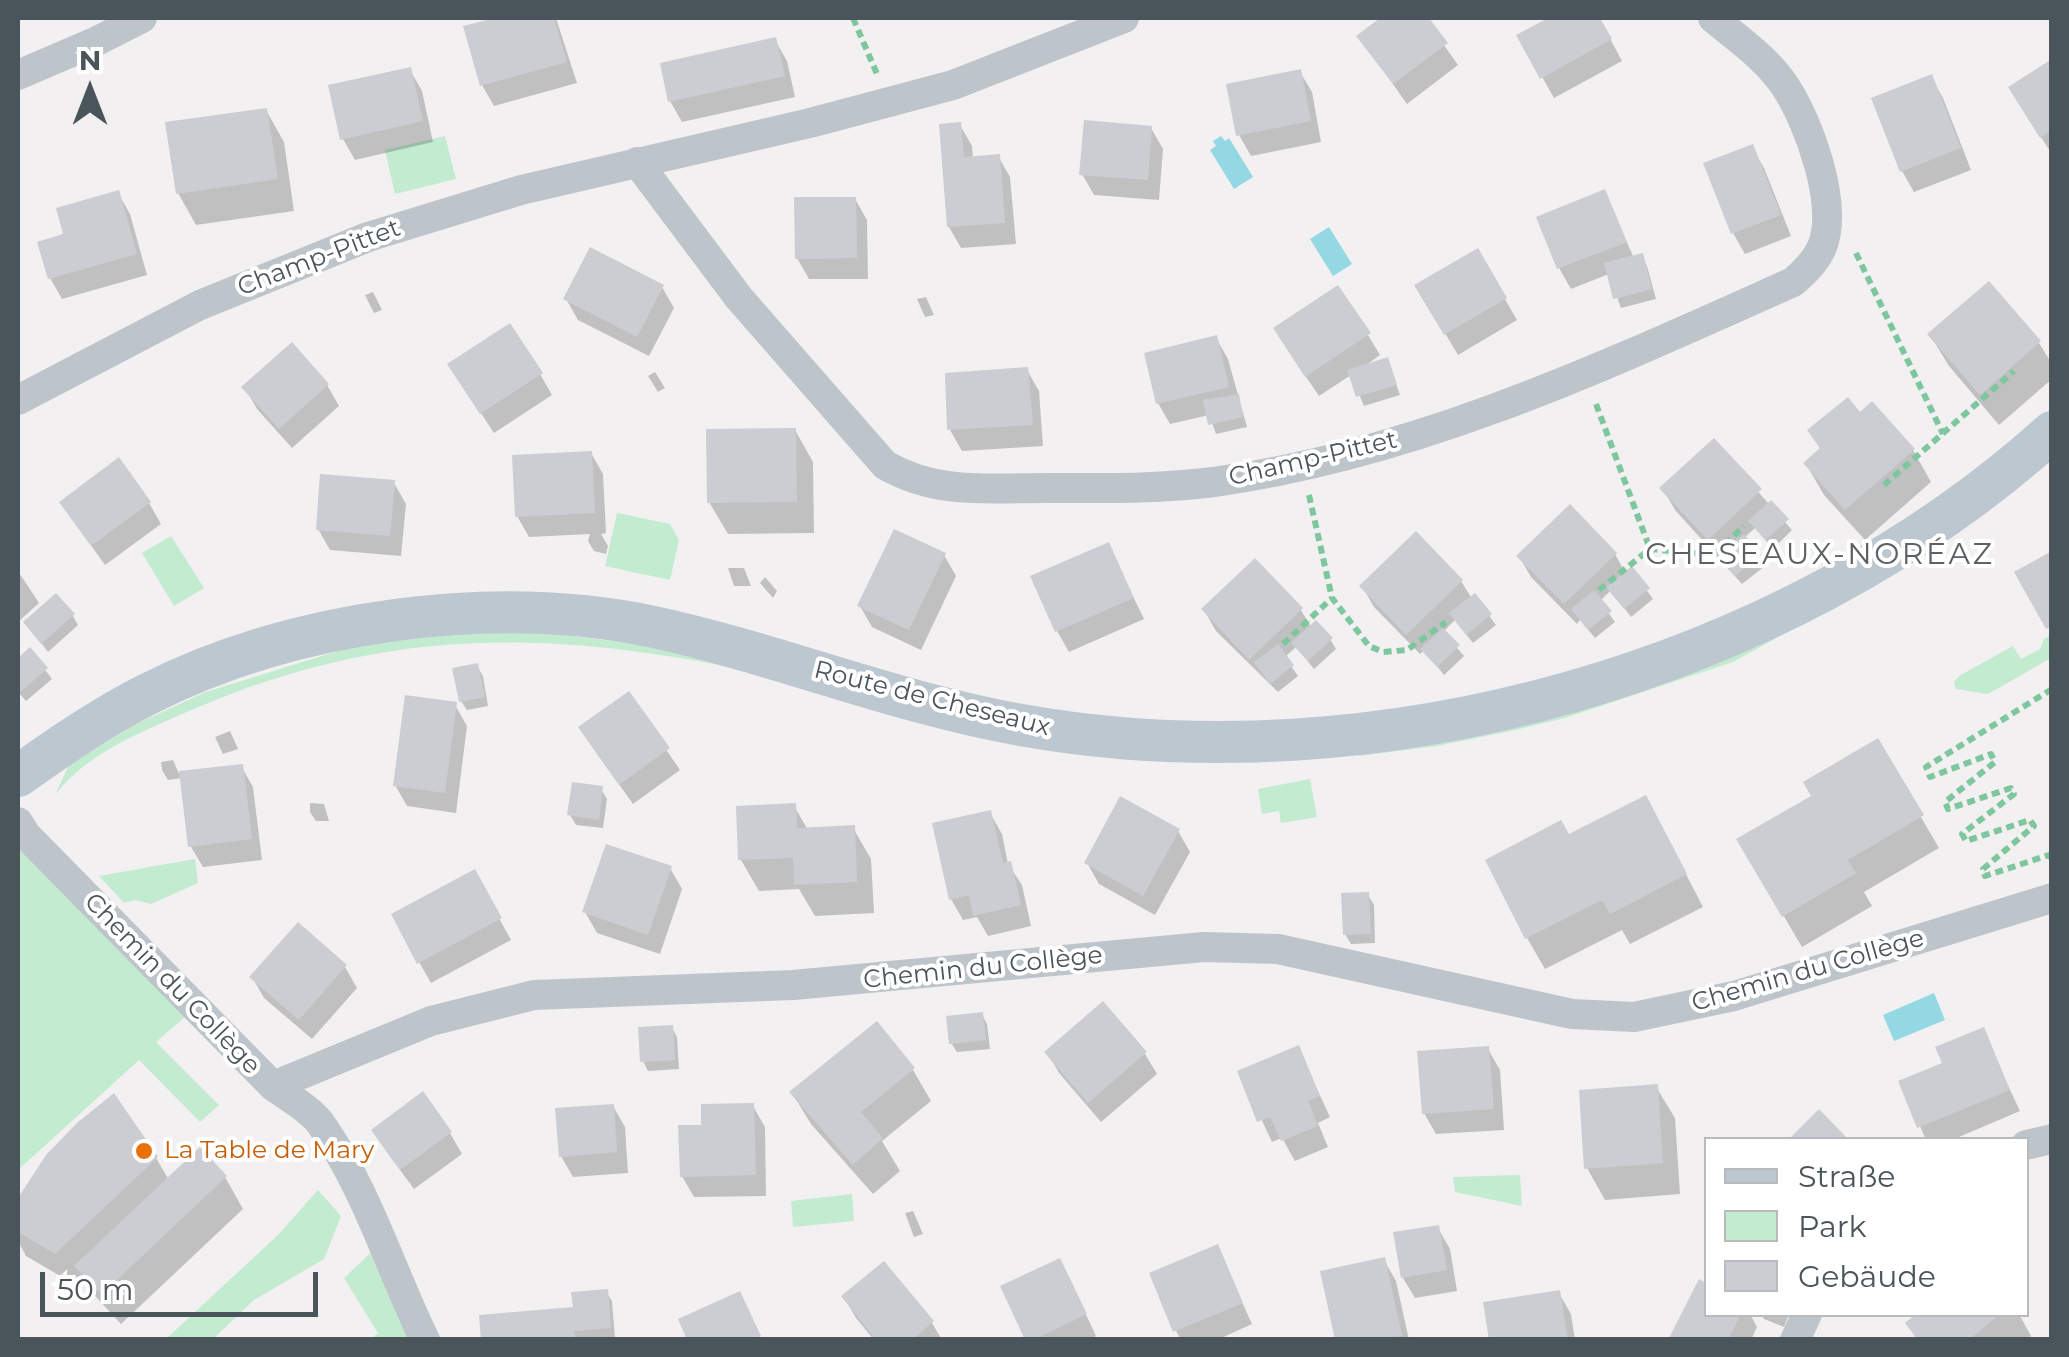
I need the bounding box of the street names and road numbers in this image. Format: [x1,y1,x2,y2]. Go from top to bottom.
street label: Champ-Pittet [233,213,405,303]
street label: Champ-Pittet [1226,425,1400,493]
street label: Route de Cheseaux [811,655,1053,743]
street label: Chemin du Collège [78,887,266,1081]
street label: Chemin du Collège [1688,923,1928,1019]
street label: Chemin du Collège [862,941,1104,995]

